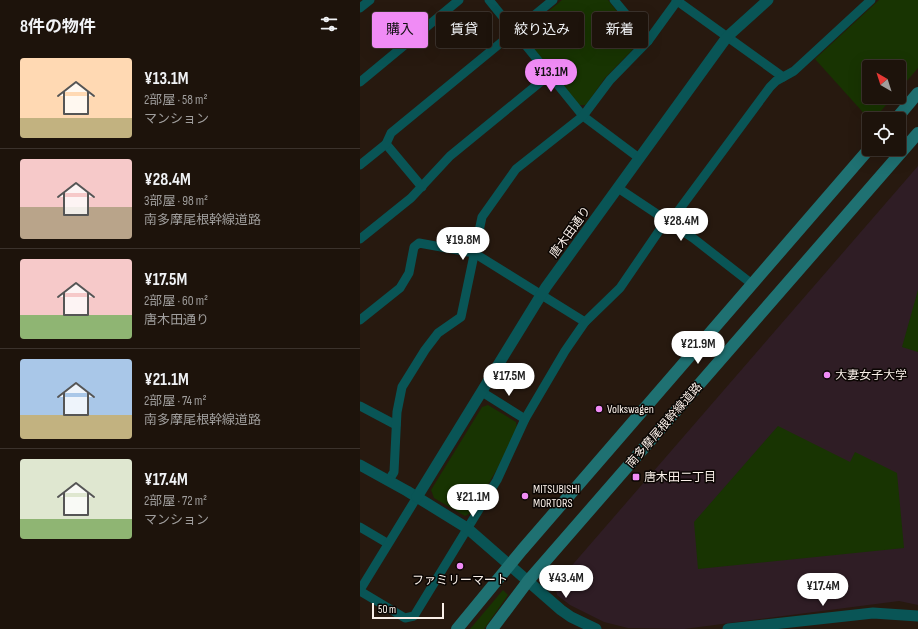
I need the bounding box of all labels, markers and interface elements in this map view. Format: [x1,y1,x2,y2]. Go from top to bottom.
chip: 購入 [372,12,428,48]
chip: 賃貸 [436,12,492,48]
chip: 絞り込み [500,12,584,48]
chip: 新着 [592,12,648,48]
icon: filters [318,13,340,35]
text: 8件の物件 [20,17,96,37]
pin: ¥13.1M [518,59,584,93]
north arrow [862,60,906,104]
map controls [862,60,906,156]
text: ¥13.1M [534,64,568,80]
text: ¥13.1M [144,69,188,89]
icon: home [52,74,100,122]
text: 2部屋 · 58 m² [144,92,207,108]
text: マンション [144,111,209,127]
button: locate [862,112,906,156]
text: ¥28.4M [144,170,191,190]
icon: home [52,175,100,223]
text: 3部屋 · 98 m² [144,193,208,209]
street label: 唐木田通り [547,204,594,261]
pin: ¥28.4M [648,208,714,242]
text: 南多摩尾根幹線道路 [144,212,261,228]
text: ¥28.4M [663,213,699,229]
pin: ¥19.8M [430,227,496,261]
text: ¥19.8M [445,232,481,248]
text: ¥17.5M [144,270,187,290]
icon: home [52,275,100,323]
text: 2部屋 · 60 m² [144,293,208,309]
text: 唐木田通り [144,312,209,328]
pin: ¥21.9M [665,331,731,365]
text: ¥21.9M [681,336,715,352]
pin: ¥17.5M [476,363,542,397]
text: ¥17.5M [492,368,526,384]
place label: 大妻女子大学 [835,368,907,383]
text: ¥21.1M [144,370,189,390]
marker: 大妻女子大学 [822,370,832,380]
icon: home [52,375,100,423]
street label: 南多摩尾根幹線道路 [623,380,705,471]
text: 2部屋 · 74 m² [144,393,207,409]
place label: Volkswagen [607,402,654,417]
marker: Volkswagen [594,404,604,414]
text: 南多摩尾根幹線道路 [144,412,261,428]
text: ¥17.4M [144,470,188,490]
place label: 唐木田二丁目 [644,470,716,485]
marker: 唐木田二丁目 [631,472,641,482]
icon: home [52,475,100,523]
place label: MITSUBISHI MORTORS [533,482,580,511]
pin: ¥21.1M [440,484,506,518]
text: ¥21.1M [456,489,490,505]
marker: MITSUBISHI MORTORS [520,491,530,501]
text: 2部屋 · 72 m² [144,493,207,509]
text: マンション [144,512,209,528]
marker: ファミリーマート [455,561,465,571]
pin: ¥43.4M [533,565,599,599]
text: ¥43.4M [548,570,584,586]
place label: ファミリーマート [412,573,508,588]
pin: ¥17.4M [790,573,856,607]
text: ¥17.4M [806,578,840,594]
scale bar [372,601,444,620]
text: 50 m [378,603,396,616]

